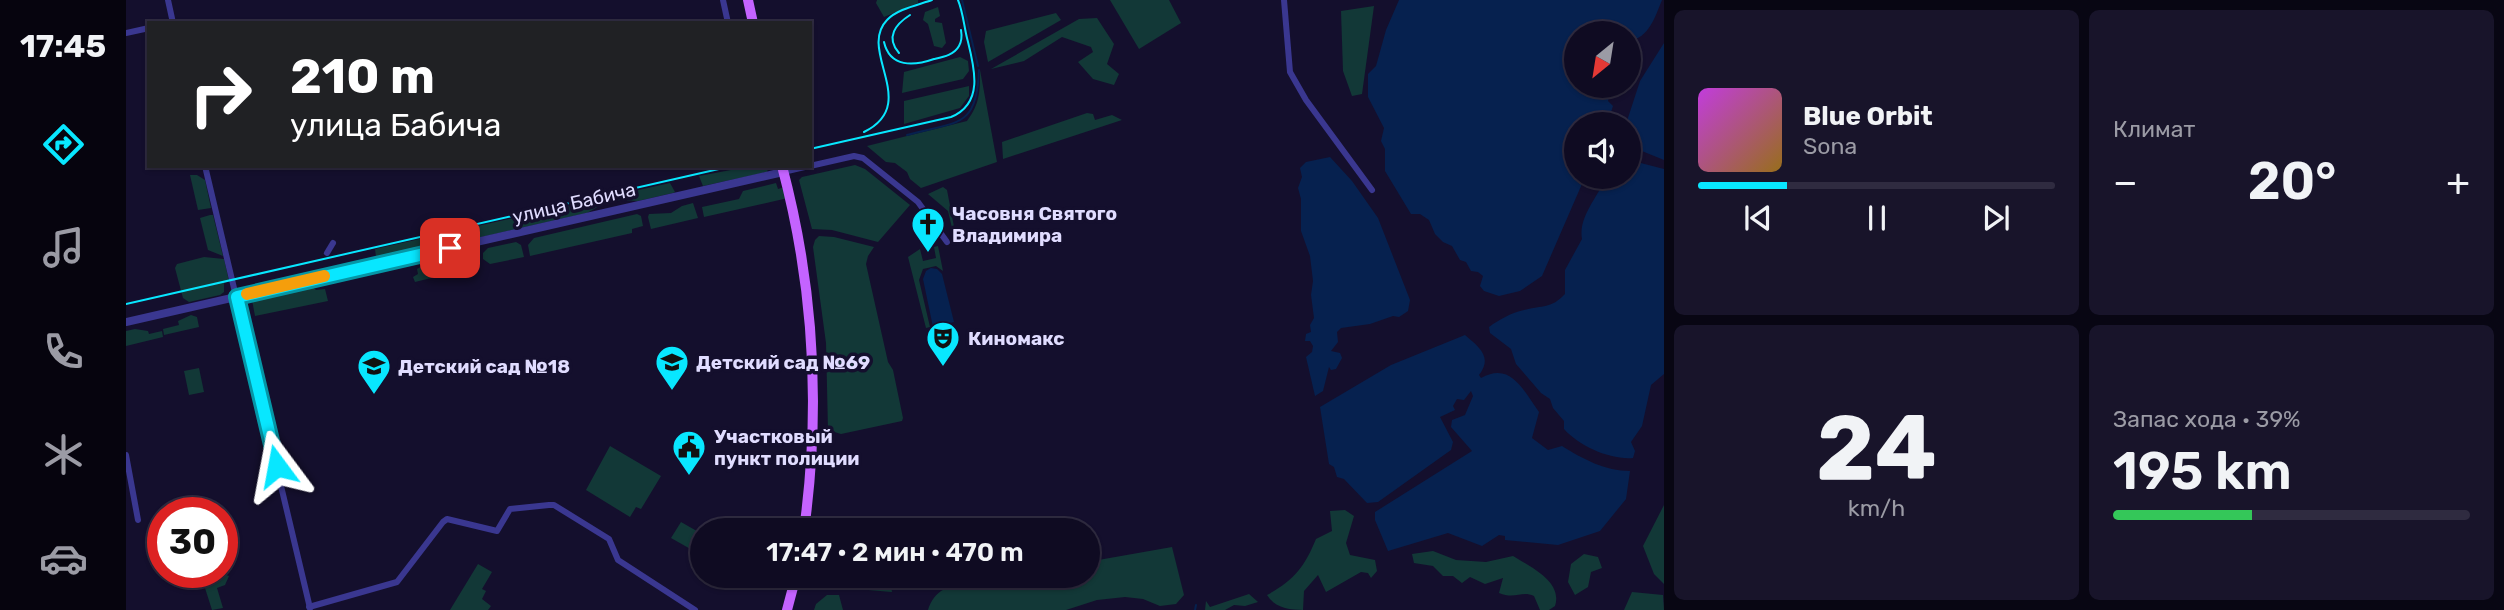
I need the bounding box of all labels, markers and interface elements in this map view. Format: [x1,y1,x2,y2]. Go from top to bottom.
north arrow [1564,21,1642,98]
map controls [1564,21,1641,189]
text: 17:45 [20,27,106,65]
text: 210 m [290,47,435,105]
icon: right [175,49,266,140]
text: Blue Orbit [1803,101,1933,132]
text: улица Бабича [290,106,501,144]
button: sound [1564,112,1641,189]
text: Климат [2113,115,2195,143]
icon: directions [39,120,88,169]
text: Sona [1803,132,1857,160]
text: 20° [2248,150,2336,212]
text: − [2113,159,2138,205]
text: + [2446,159,2470,205]
street label: улица Бабича [510,178,638,228]
icon: previous [1739,199,1777,237]
icon: pause [1858,199,1896,237]
icon: next [1977,199,2015,237]
place label: Часовня Святого Владимира [952,202,1117,247]
church icon: Часовня Святого Владимира [909,205,947,254]
pin [420,218,480,278]
icon: music [39,223,88,272]
icon: arrive [431,229,469,267]
theatre icon: Киномакс [924,319,962,368]
icon: phone [39,327,88,376]
place label: Киномакс [968,327,1064,350]
school or university icon: Детский сад №69 [653,343,691,392]
school or university icon: Детский сад №18 [355,347,393,396]
place label: Детский сад №69 [696,351,870,374]
place label: Детский сад №18 [398,355,570,378]
text: 24 [1816,394,1937,502]
text: Запас хода · 39% [2113,405,2301,433]
place label: Участковый пункт полиции [714,425,859,470]
public building icon: Участковый пункт полиции [670,428,708,477]
position arrow [240,429,314,503]
icon: climate [39,430,88,479]
text: 195 km [2113,440,2292,502]
text: km/h [1848,494,1905,522]
speed limit sign: 30 [147,497,238,588]
icon: car [39,534,88,583]
text: 17:47 · 2 мин · 470 m [766,537,1024,568]

